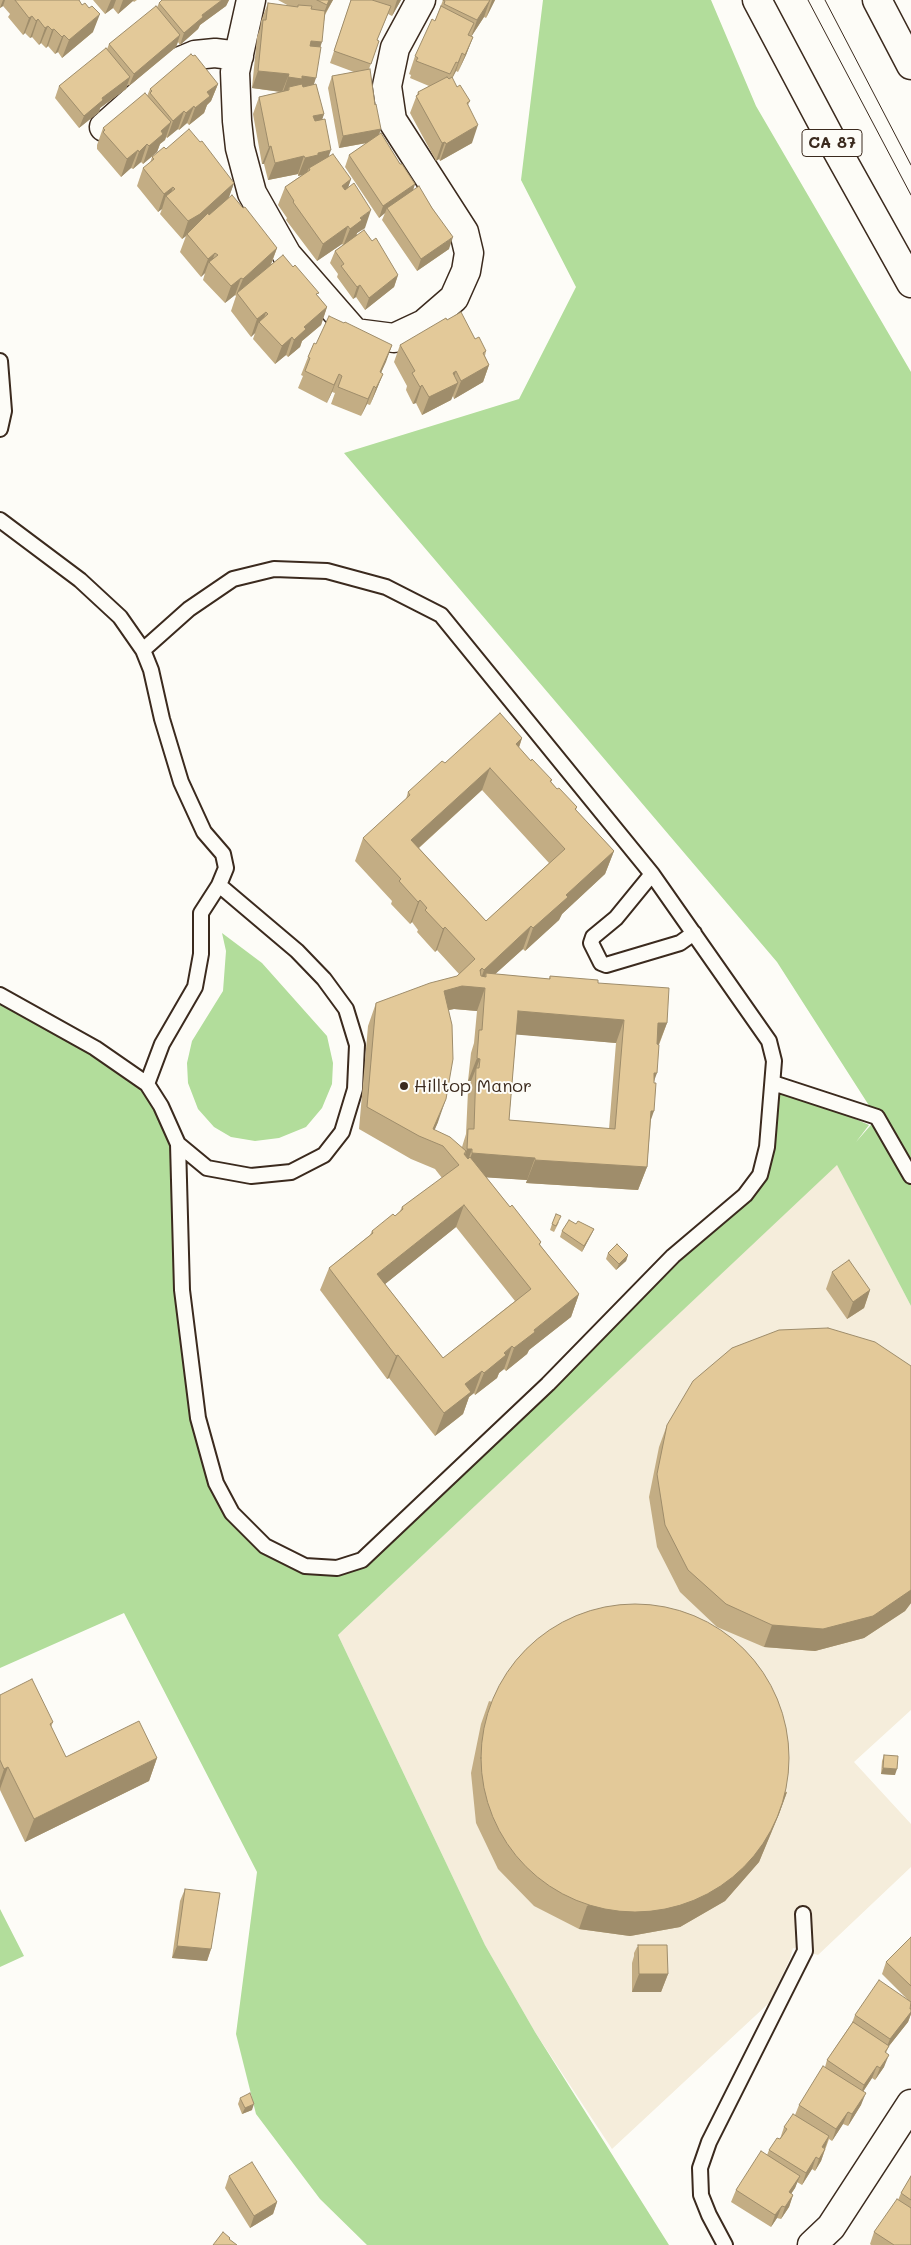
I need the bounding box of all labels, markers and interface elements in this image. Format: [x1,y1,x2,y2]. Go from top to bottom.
road number: CA 87 [802,130,862,156]
place label: Hilltop Manor [414,1075,532,1097]
marker: Hilltop Manor [398,1080,410,1092]

